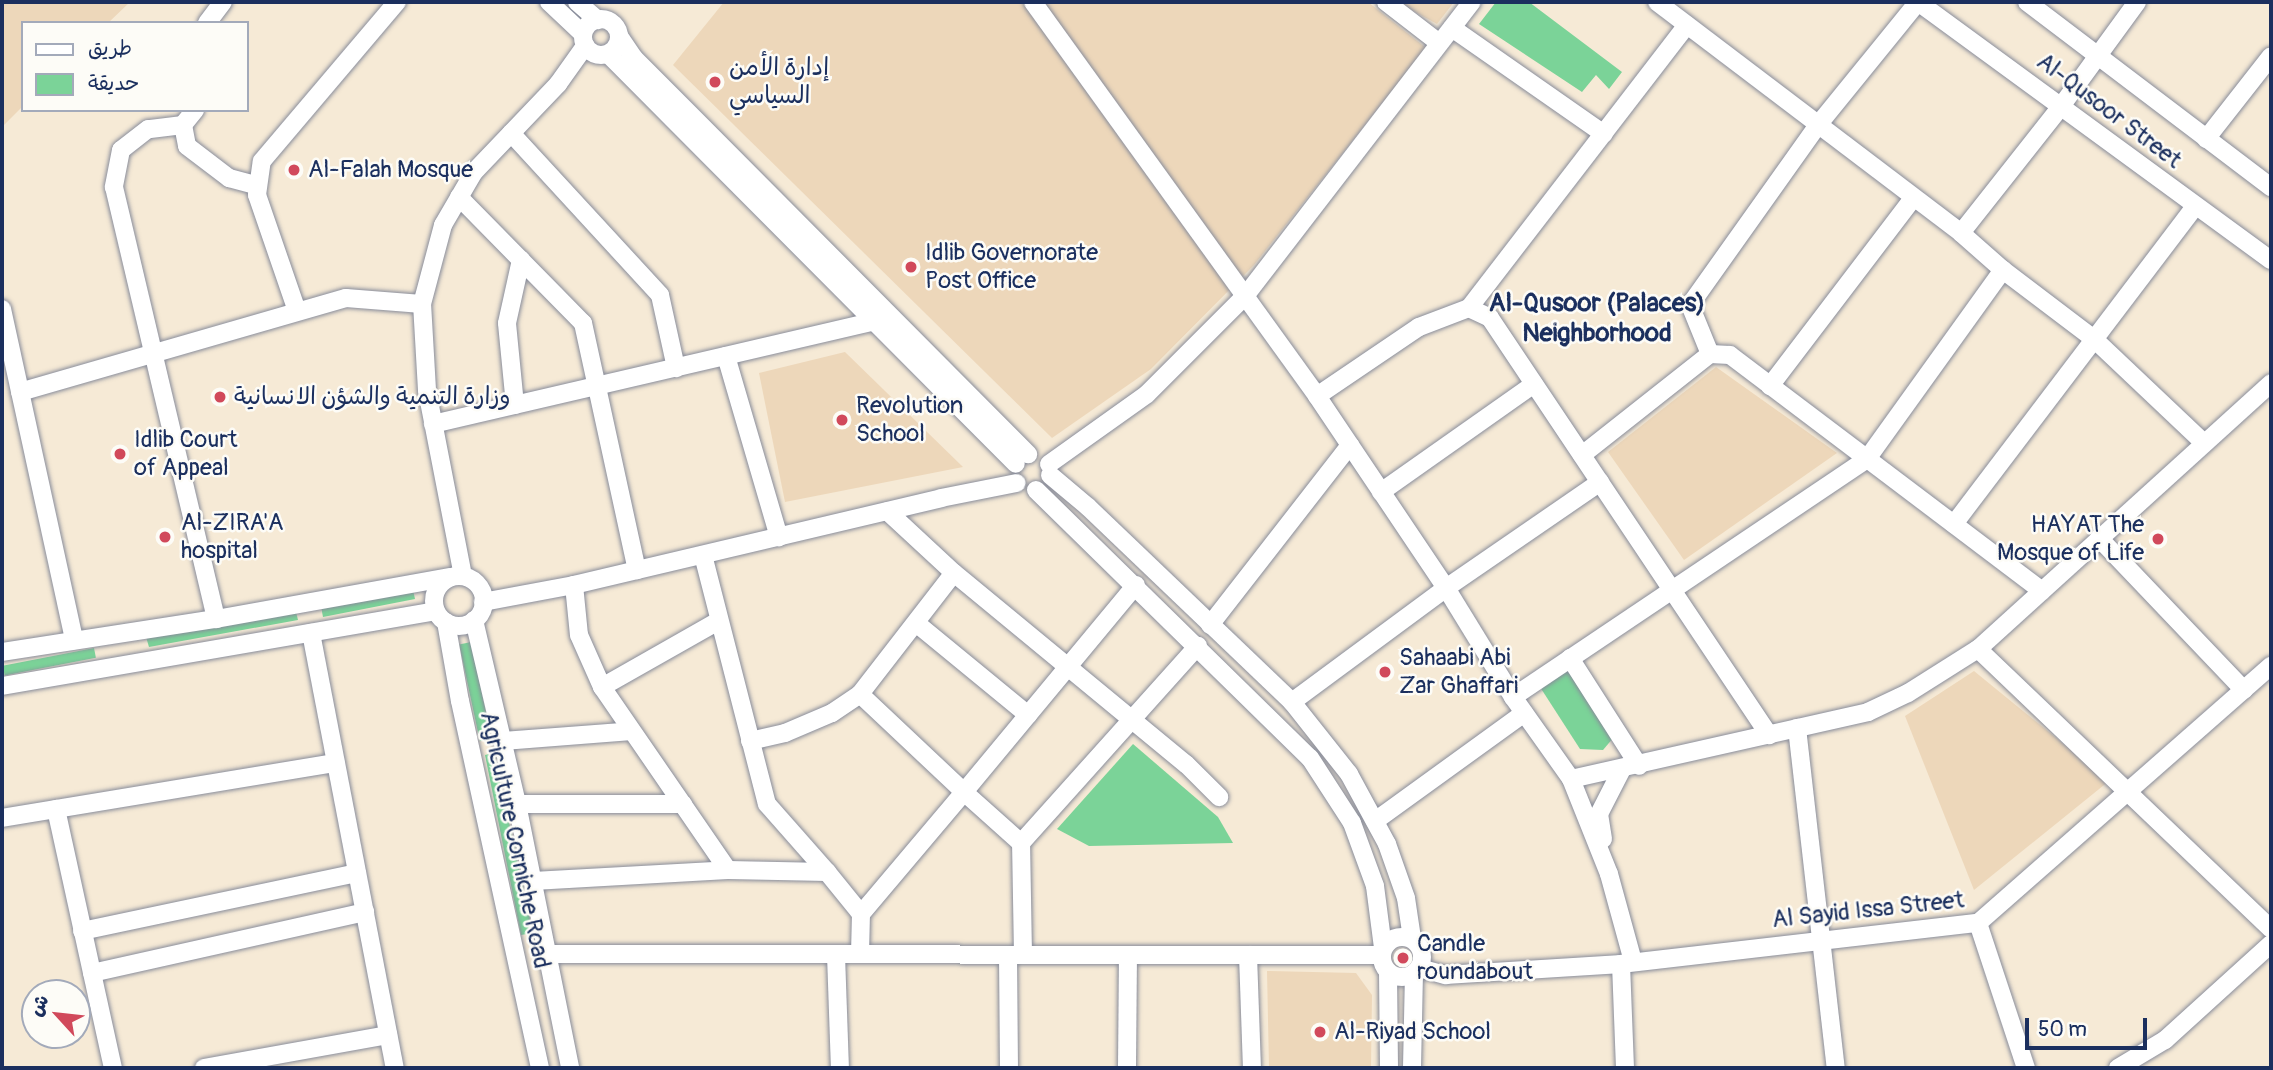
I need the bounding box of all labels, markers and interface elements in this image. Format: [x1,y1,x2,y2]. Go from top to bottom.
legend [21,21,248,112]
text: طريق [88,35,132,62]
street label: Al-Qusoor Street [2031,47,2187,175]
place label: إدارة الأمن السياسي [729,54,829,110]
text: حديقة [88,70,139,97]
marker: إدارة الأمن السياسي [707,74,723,90]
place label: Al-Falah Mosque [308,156,473,184]
marker: Al-Falah Mosque [286,162,302,178]
place label: Idlib Governorate Post Office [925,239,1098,295]
marker: Idlib Governorate Post Office [903,259,919,275]
district label: Al-Qusoor (Palaces) Neighborhood [1489,288,1705,350]
place label: وزارة التنمية والشؤن الانسانية [234,383,511,411]
marker: وزارة التنمية والشؤن الانسانية [212,389,228,405]
place label: Revolution School [856,392,963,448]
marker: Revolution School [834,412,850,428]
place label: Idlib Court of Appeal [134,426,238,482]
marker: Idlib Court of Appeal [112,446,128,462]
place label: Al-ZIRA'A hospital [181,509,284,565]
place label: HAYAT The Mosque of Life [1997,511,2144,567]
marker: Al-ZIRA'A hospital [155,527,175,547]
marker: HAYAT The Mosque of Life [2150,531,2166,547]
place label: Sahaabi Abi Zar Ghaffari [1399,644,1518,700]
marker: Sahaabi Abi Zar Ghaffari [1377,664,1393,680]
street label: Agriculture Corniche Road [474,709,556,971]
street label: Al Sayid Issa Street [1771,886,1965,934]
place label: Candle roundabout [1417,930,1533,986]
marker: Candle roundabout [1395,950,1411,966]
north arrow [21,979,91,1049]
text: ش [24,991,55,1020]
scale bar [2028,1004,2150,1048]
text: 50 m [2038,1016,2087,1043]
place label: Al-Riyad School [1334,1018,1491,1046]
marker: Al-Riyad School [1312,1024,1328,1040]

